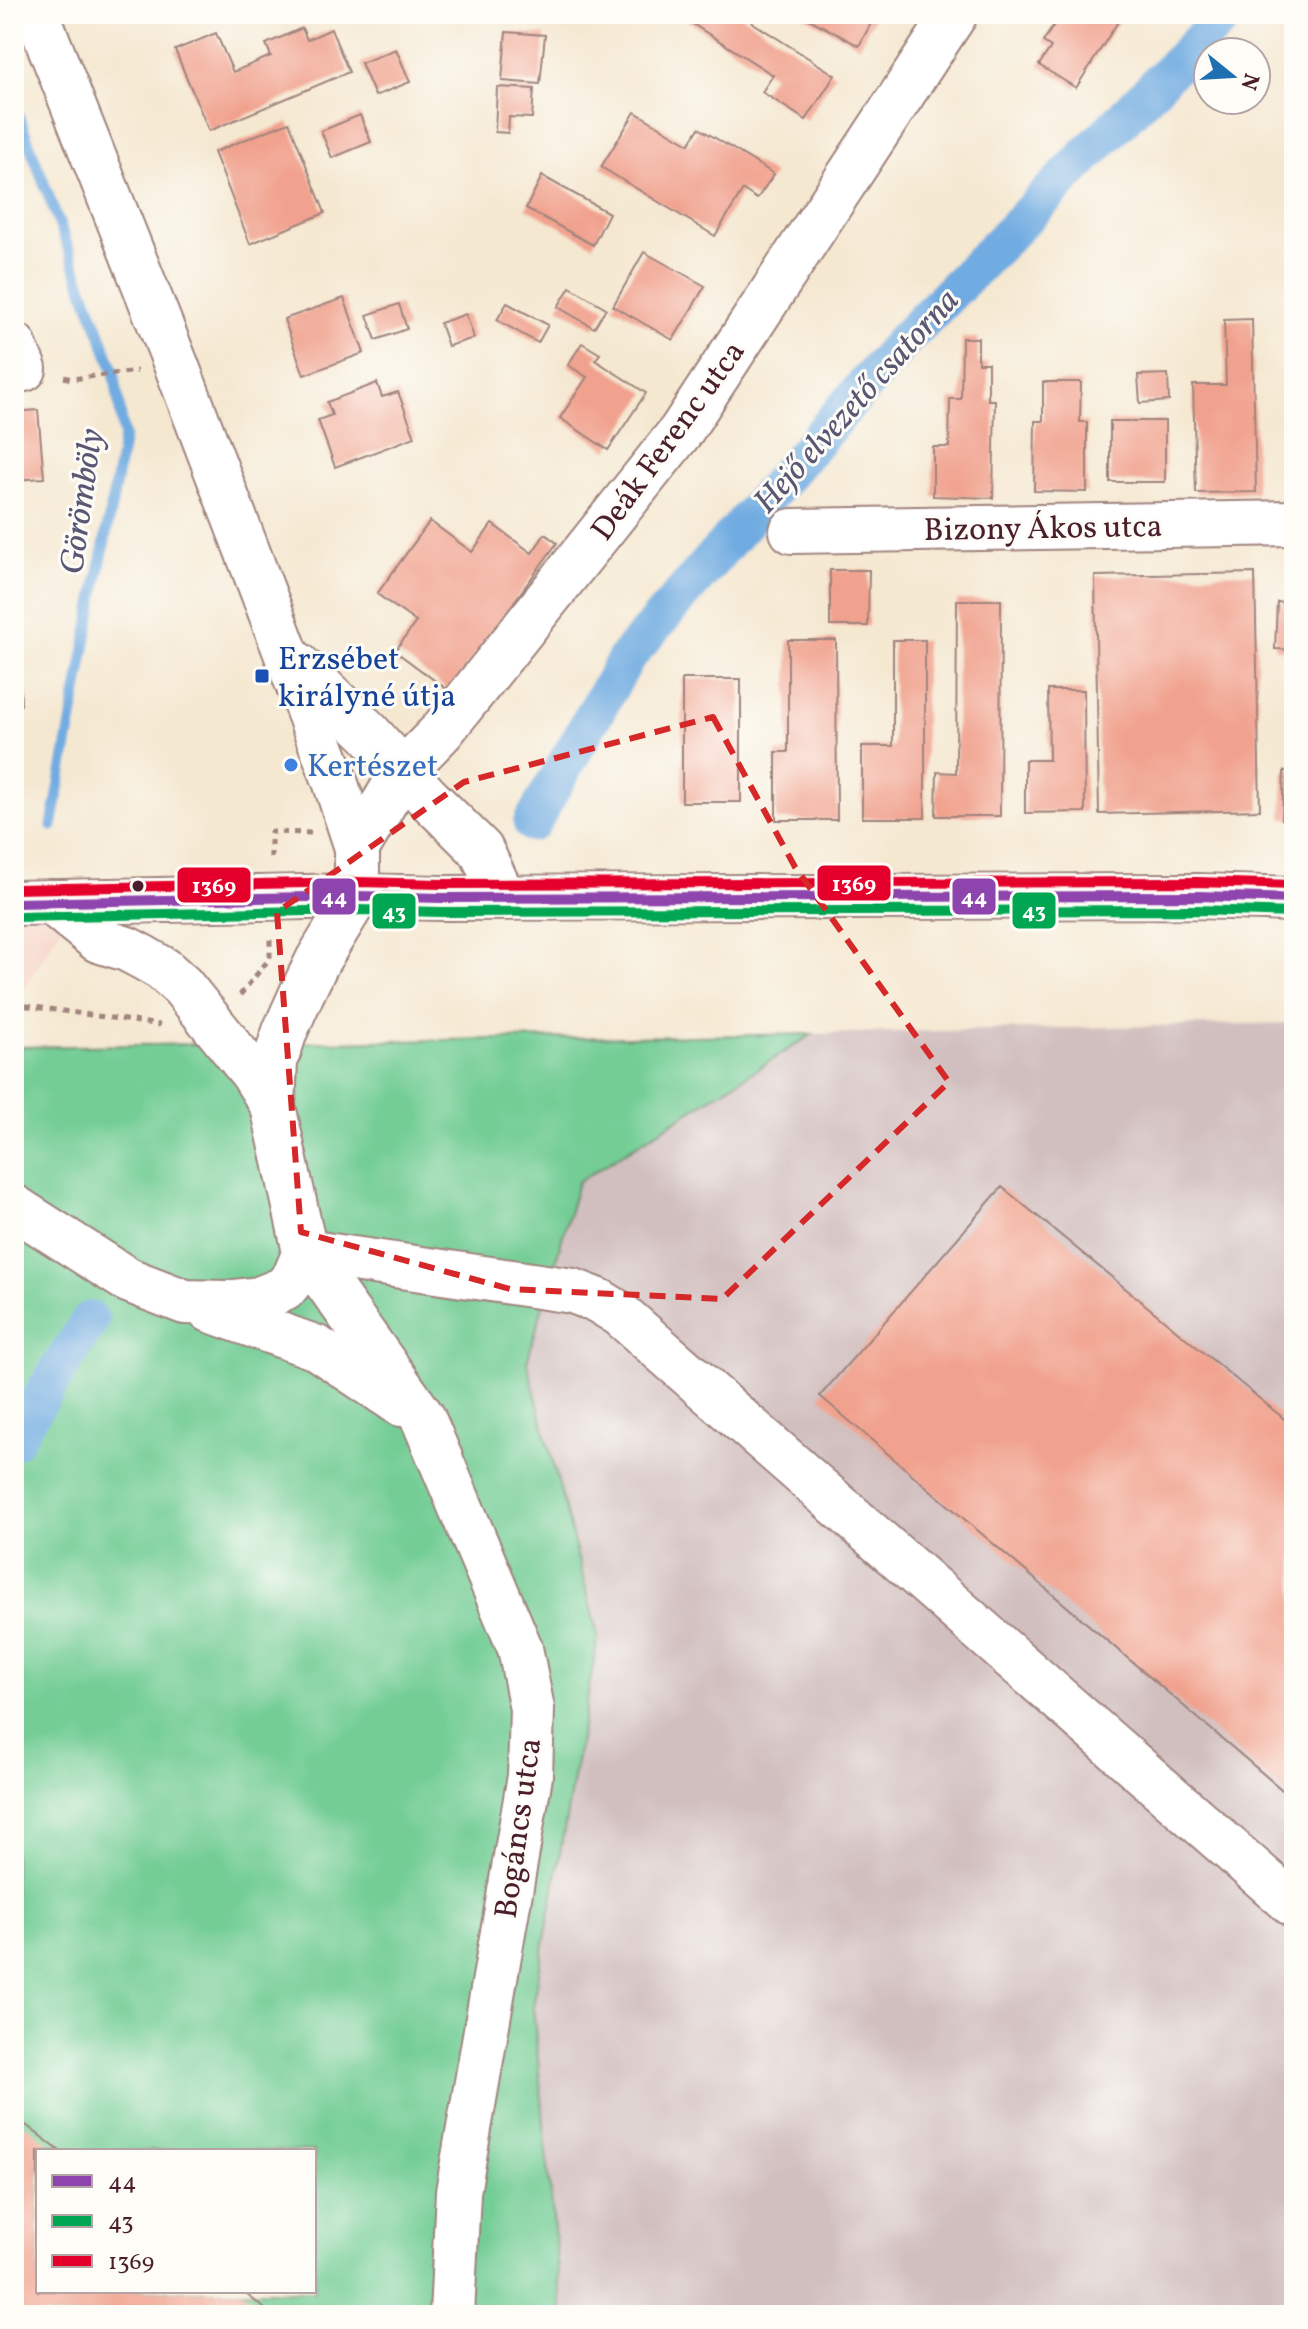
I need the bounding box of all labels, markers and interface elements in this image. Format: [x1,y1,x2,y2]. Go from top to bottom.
north arrow [1192,36,1272,116]
text: N [1231,69,1266,94]
water label: Hejő elvezető csatorna [744,280,971,525]
street label: Deák Ferenc utca [582,333,757,551]
water label: Görömböly [50,426,117,577]
street label: Bizony Ákos utca [923,506,1163,554]
place label: Erzsébet királyné útja [278,639,456,720]
marker: Erzsébet királyné útja [253,667,271,685]
place label: Kertészet [307,746,438,790]
marker: Kertészet [282,756,300,774]
line badge: 1369 [816,864,892,902]
line badge: 1369 [176,866,252,904]
text: 1369 [832,870,876,901]
text: 1369 [192,872,236,903]
line badge: 44 [311,877,357,916]
line badge: 44 [951,877,997,916]
unlabelled marker [130,878,146,894]
text: 44 [321,883,347,914]
text: 44 [961,883,987,914]
line badge: 43 [1011,891,1057,930]
line badge: 43 [371,892,417,930]
text: 43 [1022,897,1046,928]
text: 43 [382,898,406,929]
street label: Bogáncs utca [486,1735,554,1922]
legend [36,2149,316,2293]
text: 44 [108,2166,137,2200]
text: 43 [108,2206,134,2240]
text: 1369 [108,2246,154,2280]

